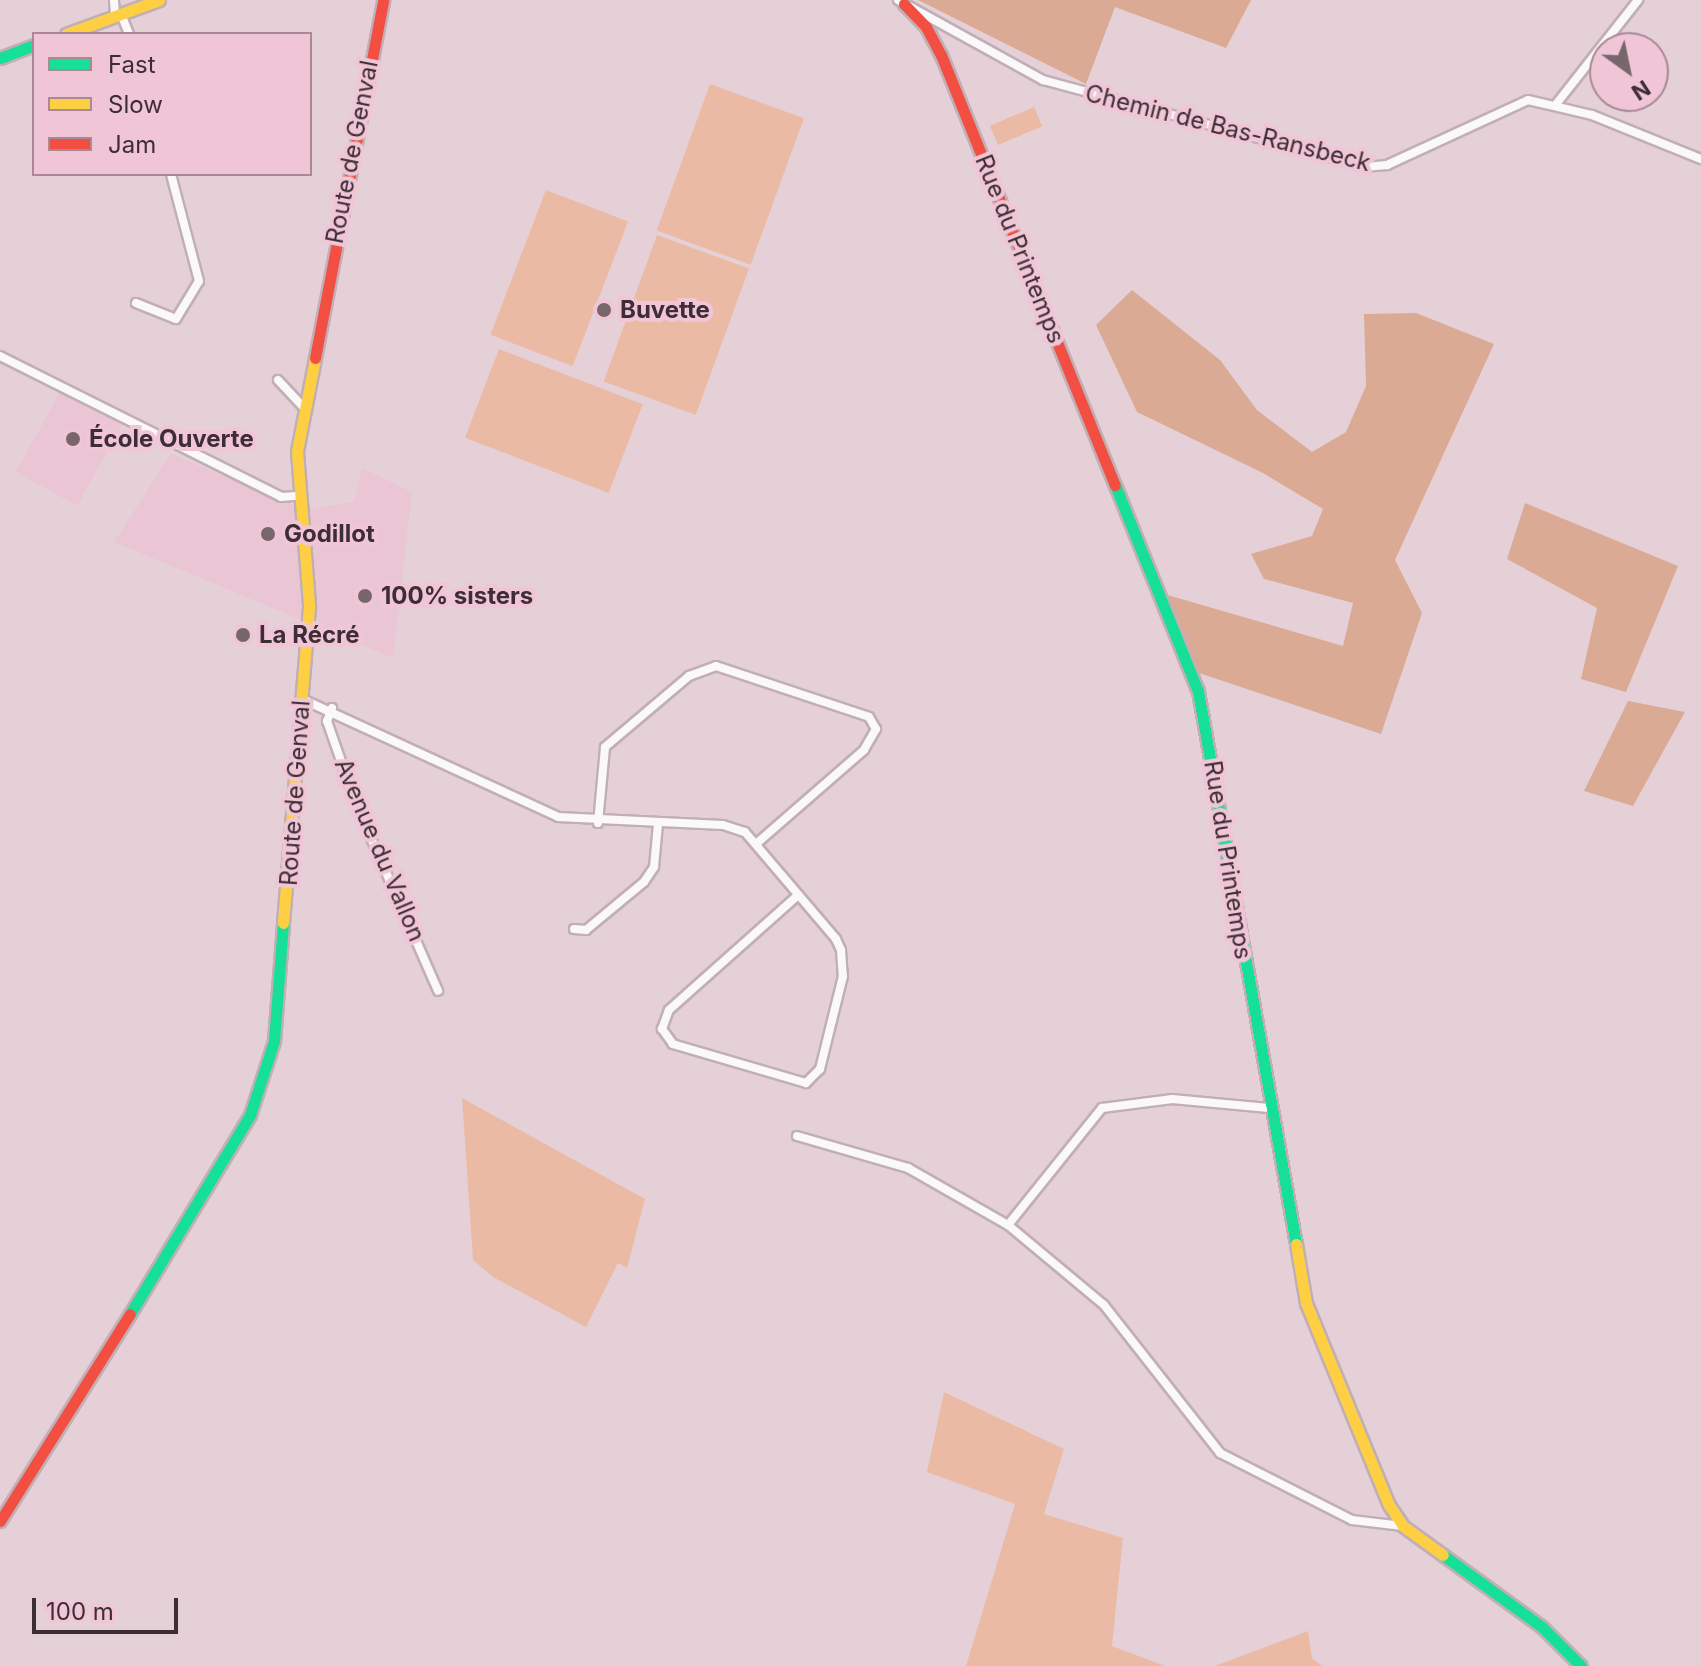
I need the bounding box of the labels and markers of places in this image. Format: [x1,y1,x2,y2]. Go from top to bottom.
place label: Buvette [620,296,710,324]
marker: Buvette [595,301,613,319]
place label: École Ouverte [89,425,254,453]
marker: École Ouverte [64,430,82,448]
place label: Godillot [284,520,375,548]
marker: Godillot [259,525,277,543]
place label: 100% sisters [381,582,533,610]
marker: 100% sisters [356,587,374,605]
place label: La Récré [259,621,360,649]
marker: La Récré [234,626,252,644]

